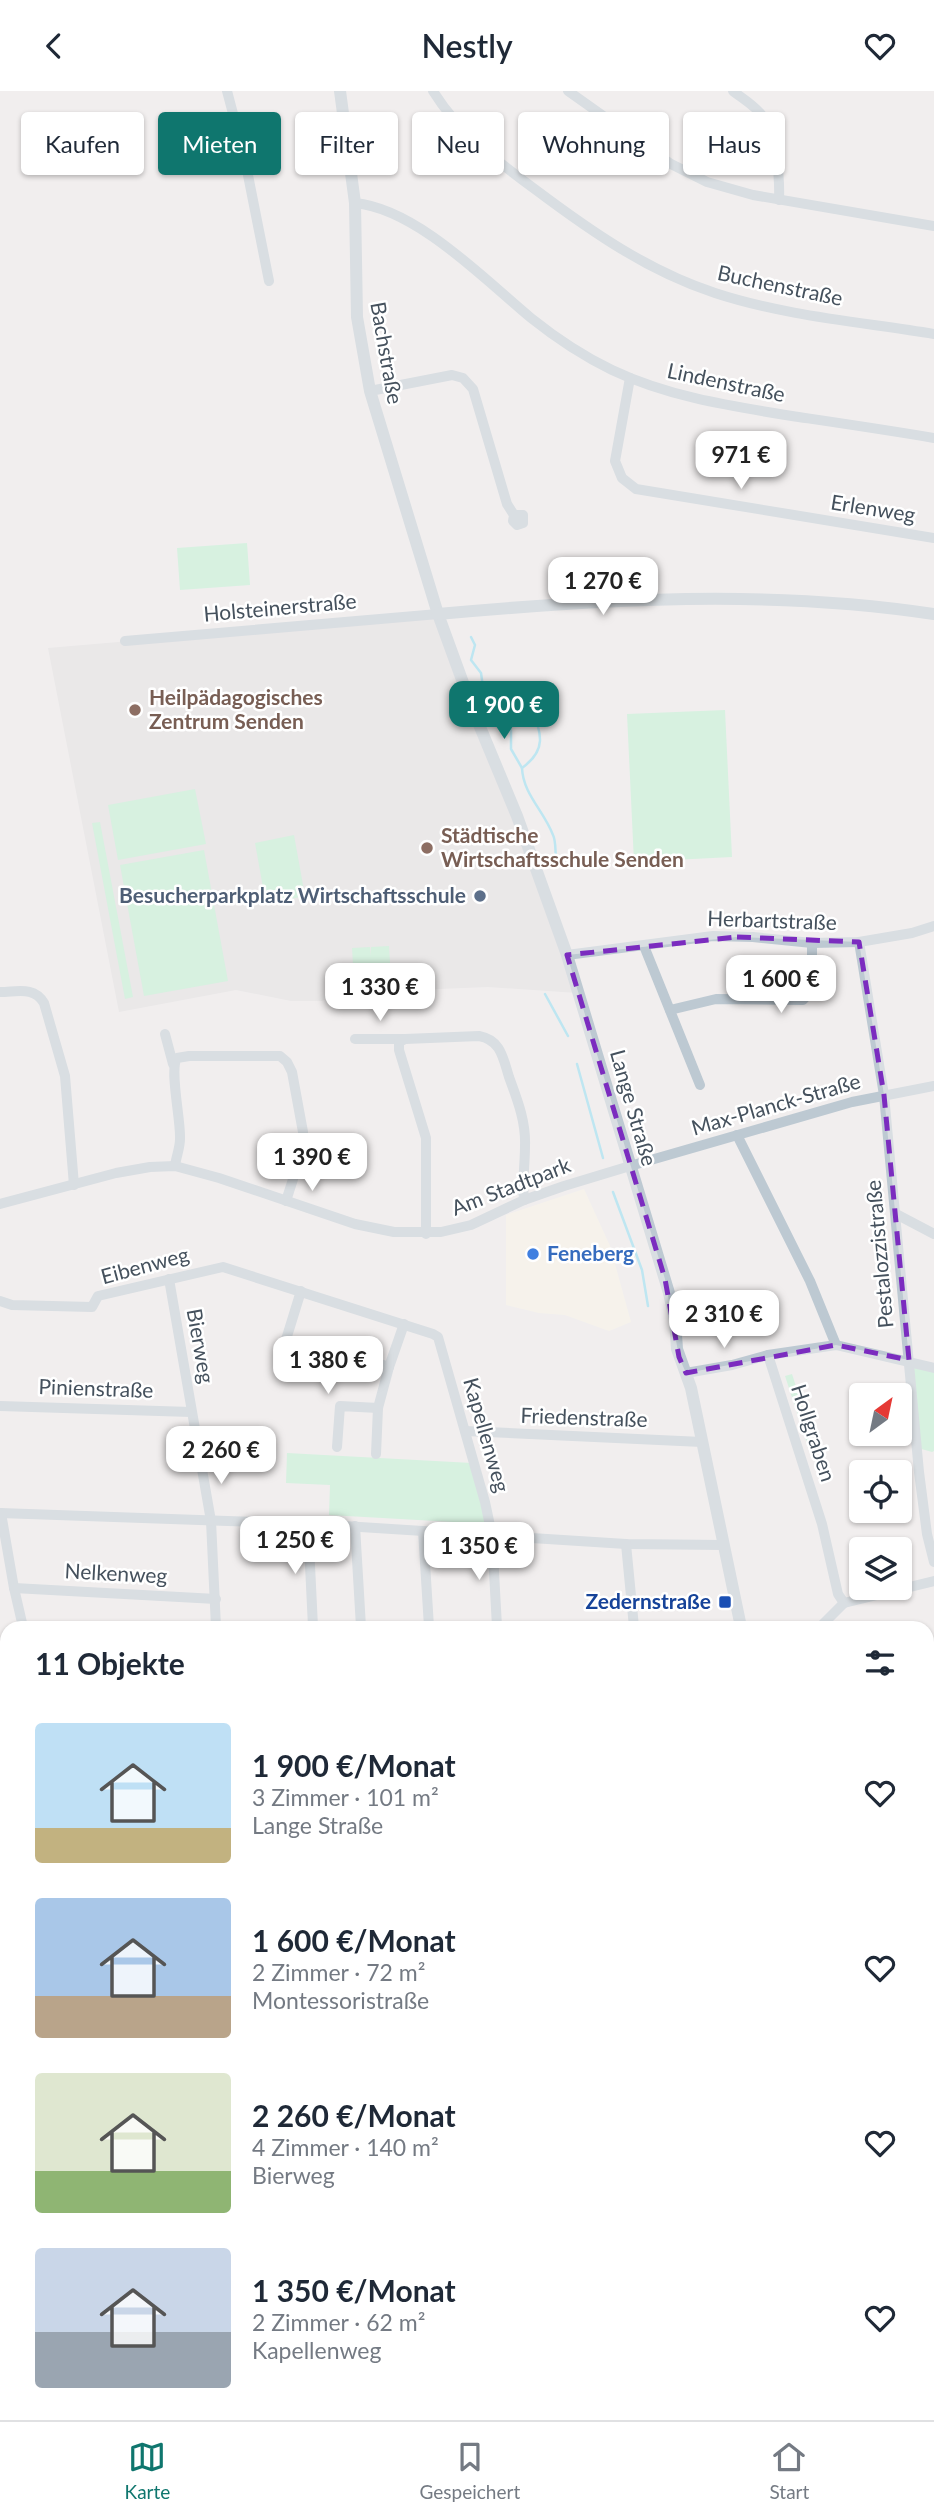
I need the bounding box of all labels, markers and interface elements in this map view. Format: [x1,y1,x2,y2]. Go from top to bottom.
text: Nestly [421,26,513,65]
icon: back [35,27,73,65]
icon: heart [861,27,899,65]
chip: Kaufen [21,112,144,175]
chip: Mieten [158,112,281,175]
chip: Filter [295,112,398,175]
chip: Neu [412,112,504,175]
chip: Wohnung [518,112,669,175]
chip: Haus [683,112,785,175]
street label: Buchenstraße [715,259,845,310]
street label: Bachstraße [366,300,409,406]
street label: Lindenstraße [665,357,788,406]
pin: 971 € [692,431,790,491]
text: 971 € [712,440,770,468]
street label: Erlenweg [829,488,918,527]
pin: 1 270 € [538,557,668,617]
text: 1 270 € [564,566,642,594]
street label: Holsteinerstraße [202,587,357,626]
pin: 1 900 € [439,681,569,741]
place label: Heilpädagogisches Zentrum Senden [149,684,323,733]
text: 1 900 € [465,690,543,718]
marker: Heilpädagogisches Zentrum Senden [127,702,143,718]
place label: Städtische Wirtschaftsschule Senden [441,822,684,871]
marker: Städtische Wirtschaftsschule Senden [419,840,435,856]
place label: Besucherparkplatz Wirtschaftsschule [119,882,466,907]
marker: Besucherparkplatz Wirtschaftsschule [472,888,488,904]
street label: Herbartstraße [707,905,837,934]
pin: 1 600 € [716,955,846,1015]
pin: 1 330 € [315,963,445,1023]
text: 1 600 € [742,964,820,992]
text: 1 330 € [341,972,419,1000]
street label: Lange Straße [606,1047,663,1169]
street label: Max-Planck-Straße [688,1067,863,1140]
pin: 1 390 € [247,1133,377,1193]
text: 1 390 € [273,1142,351,1170]
street label: Am Stadtpark [447,1151,574,1220]
street label: Pestalozzistraße [860,1179,897,1329]
place label: Feneberg [547,1240,634,1265]
street label: Eibenweg [98,1241,191,1288]
marker: Feneberg [525,1246,541,1262]
pin: 2 310 € [659,1291,789,1350]
text: 2 310 € [685,1299,763,1327]
street label: Bierweg [183,1306,220,1385]
pin: 1 380 € [263,1337,393,1396]
text: 1 380 € [289,1345,367,1373]
street label: Pinienstraße [38,1373,154,1402]
street label: Kapellenweg [459,1374,516,1495]
street label: Hollgraben [787,1381,842,1484]
north arrow [849,1383,912,1445]
map controls [849,1383,912,1600]
street label: Friedenstraße [520,1402,648,1431]
pin: 2 260 € [156,1427,286,1486]
text: 2 260 € [182,1435,260,1463]
button: locate [849,1460,912,1523]
pin: 1 250 € [230,1517,360,1576]
pin: 1 350 € [414,1523,544,1582]
text: 1 250 € [256,1525,334,1553]
text: 1 350 € [440,1531,518,1559]
button: layers [849,1537,912,1600]
street label: Nelkenweg [64,1557,168,1588]
place label: Zedernstraße [585,1588,711,1613]
marker: Zedernstraße [717,1594,733,1610]
icon: filters [861,1644,899,1682]
text: 11 Objekte [35,1645,185,1681]
text: 1 900 €/Monat [252,1747,456,1783]
icon: home [91,1751,175,1835]
icon: heart [861,1774,899,1812]
text: 3 Zimmer · 101 m² [252,1783,439,1811]
text: Lange Straße [252,1811,383,1839]
text: 1 600 €/Monat [252,1922,456,1958]
icon: home [91,1926,175,2010]
icon: heart [861,1949,899,1987]
text: 2 Zimmer · 72 m² [252,1958,425,1986]
text: Montessoristraße [252,1986,429,2014]
text: 2 260 €/Monat [252,2097,456,2133]
icon: home [91,2101,175,2185]
icon: heart [861,2124,899,2162]
text: 4 Zimmer · 140 m² [252,2133,439,2161]
text: Bierweg [252,2161,335,2189]
text: 1 350 €/Monat [252,2272,456,2308]
icon: home [91,2276,175,2360]
icon: heart [861,2299,899,2337]
text: 2 Zimmer · 62 m² [252,2308,425,2336]
text: Kapellenweg [252,2336,381,2364]
tab: Karte [125,2438,170,2503]
tab: Gespeichert [420,2438,520,2503]
tab: Start [769,2438,809,2503]

